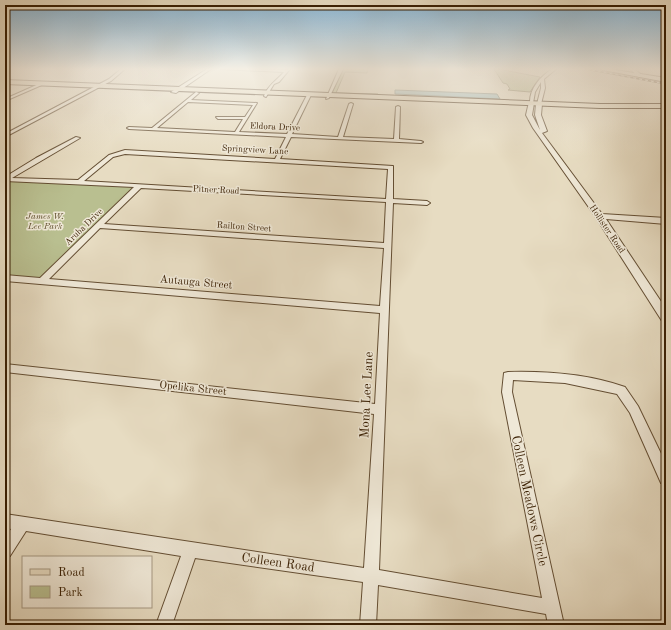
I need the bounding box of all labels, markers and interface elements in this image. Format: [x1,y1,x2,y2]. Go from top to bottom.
street label: Eldora Drive [250,121,300,133]
street label: Springview Lane [222,144,288,156]
street label: Pitner Road [192,184,240,196]
street label: Hollister Road [588,203,627,255]
street label: Aruba Drive [63,207,105,247]
park label: James W. Lee Park [26,212,64,231]
street label: Railton Street [216,221,272,233]
street label: Autauga Street [159,274,233,292]
street label: Mona Lee Lane [358,351,376,439]
street label: Opelika Street [159,380,227,398]
street label: Colleen Meadows Circle [509,435,549,568]
street label: Colleen Road [241,551,316,575]
legend [22,556,152,608]
text: Road [58,567,85,579]
text: Park [58,587,83,599]

